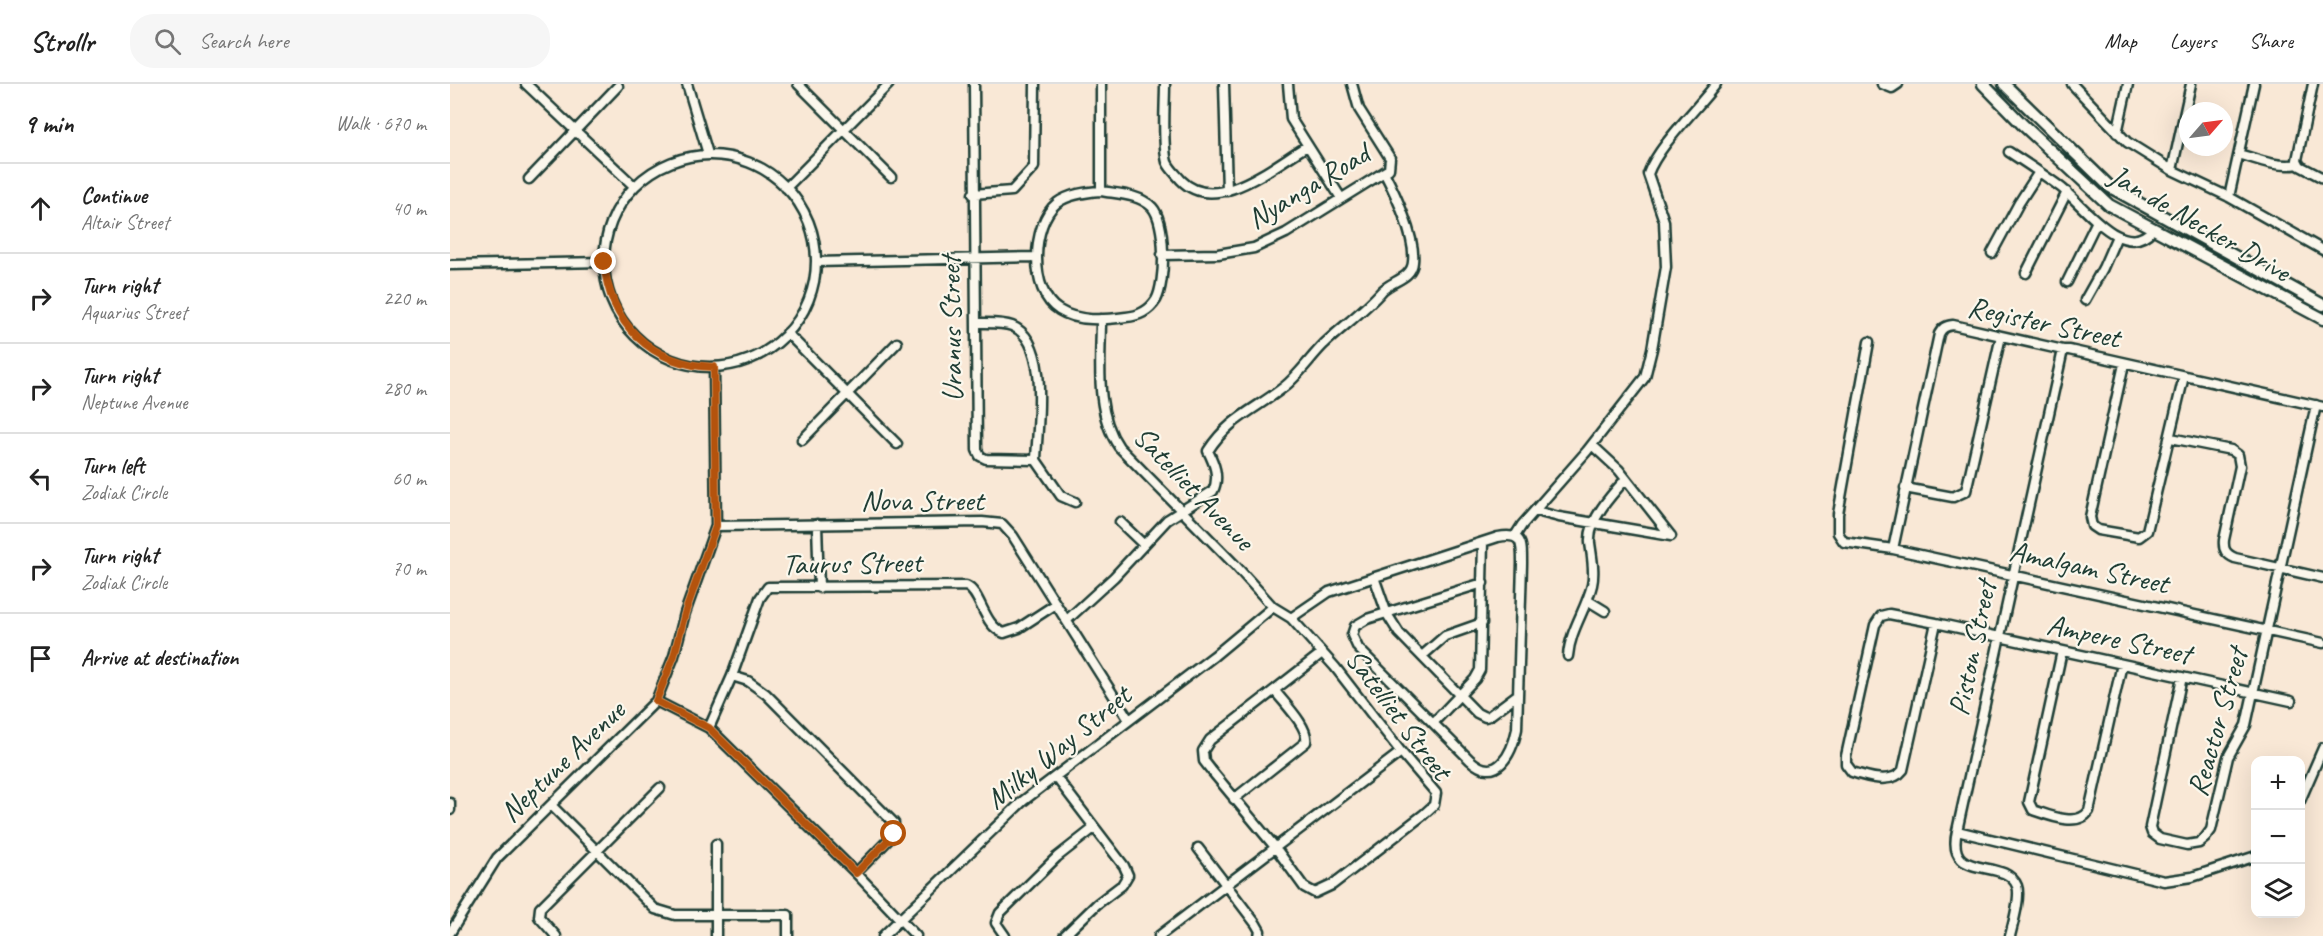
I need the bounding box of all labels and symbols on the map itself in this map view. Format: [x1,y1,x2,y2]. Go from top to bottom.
north arrow [2179,102,2233,156]
street label: Nyanga Road [1240,133,1380,237]
street label: Jan de Necker Drive [2101,155,2299,291]
route end [590,248,616,274]
street label: Uranus Street [931,252,971,402]
street label: Register Street [1964,287,2127,357]
street label: Satelliet Avenue [1125,418,1264,560]
street label: Nova Street [861,481,986,519]
street label: Amalgam Street [2006,532,2175,603]
street label: Taurus Street [782,543,925,583]
street label: Piston Street [1939,573,2006,719]
street label: Ampere Street [2044,605,2198,674]
street label: Reactor Street [2178,640,2257,800]
street label: Satelliet Street [1337,641,1463,790]
street label: Milky Way Street [978,675,1141,817]
street label: Neptune Avenue [491,690,634,830]
route start [880,820,906,846]

